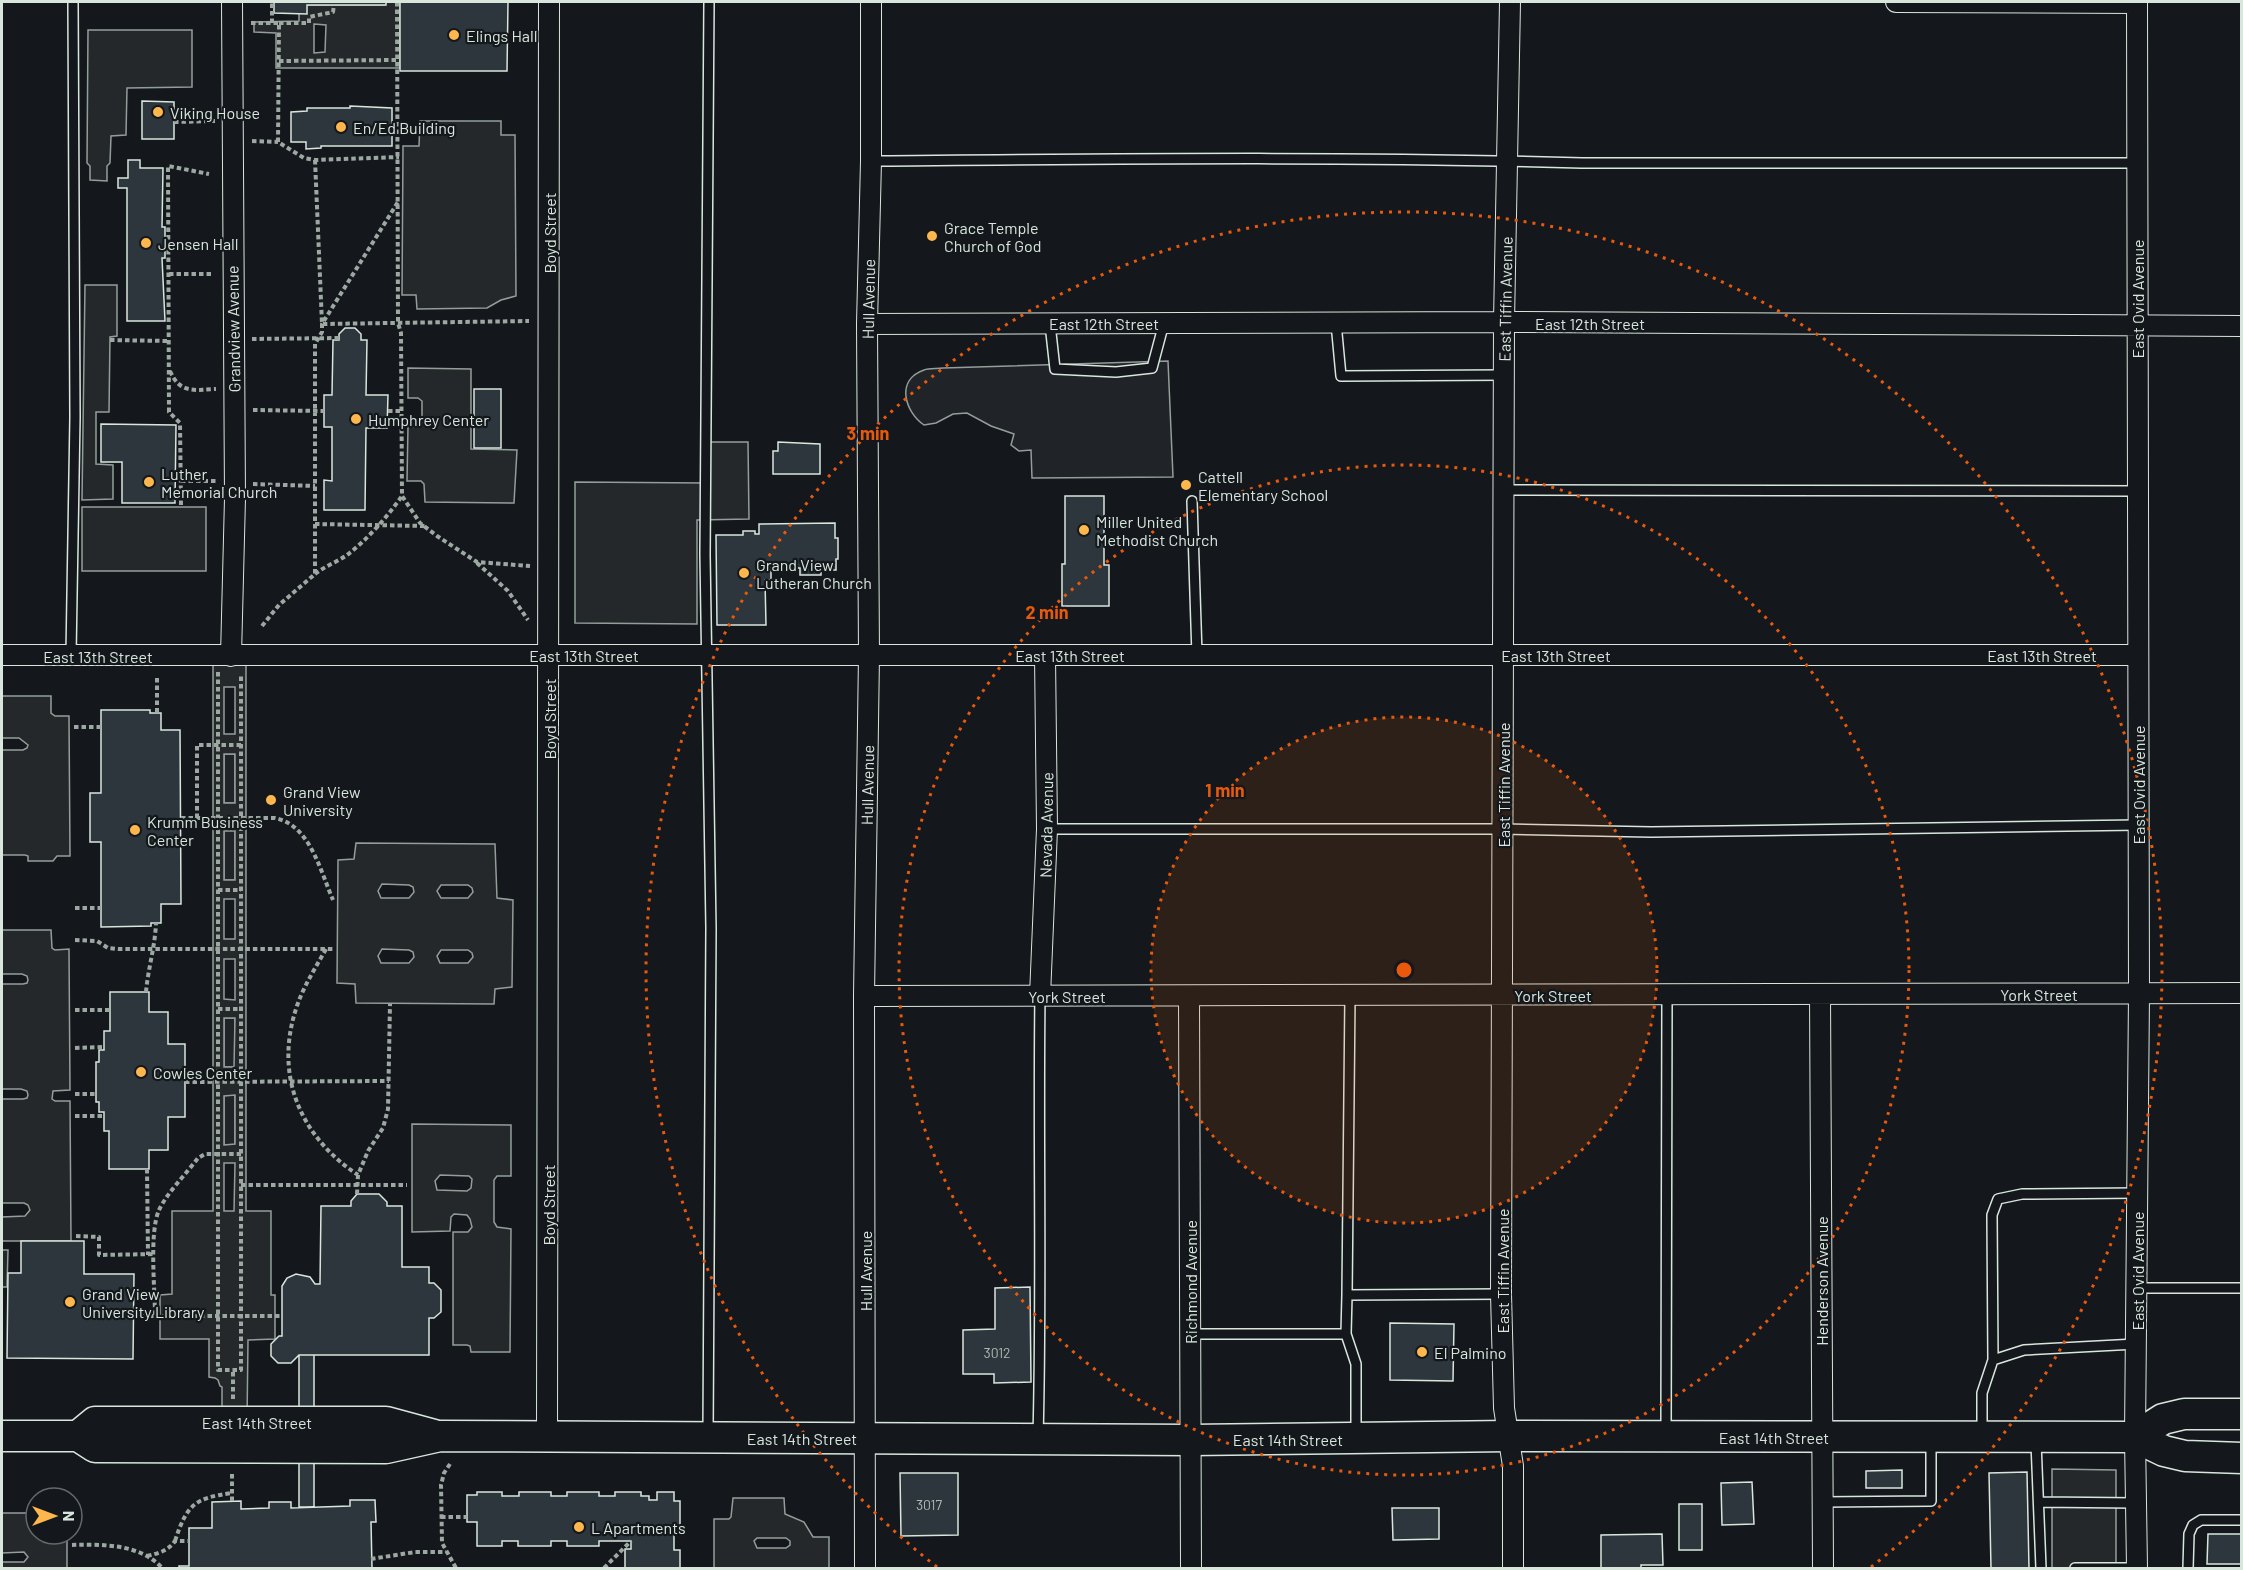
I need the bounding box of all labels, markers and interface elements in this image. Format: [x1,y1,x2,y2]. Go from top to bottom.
place label: Elings Hall [466,26,537,45]
marker: Elings Hall [447,28,461,42]
place label: Viking House [170,103,260,122]
marker: Viking House [151,105,165,119]
place label: En/Ed Building [353,118,455,137]
marker: En/Ed Building [334,120,348,134]
street label: Boyd Street [540,192,559,274]
place label: Grace Temple Church of God [944,218,1042,255]
marker: Grace Temple Church of God [925,229,939,243]
place label: Jensen Hall [158,234,238,253]
marker: Jensen Hall [139,236,153,250]
street label: East Tiffin Avenue [1494,236,1516,362]
street label: East Ovid Avenue [2128,240,2147,358]
street label: Hull Avenue [858,259,878,339]
street label: Grandview Avenue [222,266,244,392]
street label: East 12th Street [1049,314,1159,333]
street label: East 12th Street [1535,314,1645,333]
place label: Humphrey Center [368,410,489,429]
marker: Humphrey Center [349,412,363,426]
text: 3 min [847,422,889,444]
place label: Luther Memorial Church [161,464,277,501]
place label: Cattell Elementary School [1198,467,1328,504]
marker: Luther Memorial Church [142,475,156,489]
marker: Cattell Elementary School [1179,478,1193,492]
place label: Miller United Methodist Church [1096,512,1218,549]
marker: Miller United Methodist Church [1077,523,1091,537]
place label: Grand View Lutheran Church [756,555,872,592]
marker: Grand View Lutheran Church [737,566,751,580]
text: 2 min [1025,601,1069,623]
street label: East 13th Street [529,646,639,665]
street label: East 13th Street [1015,646,1125,665]
street label: East 13th Street [1501,646,1611,665]
street label: East 13th Street [1987,646,2097,665]
street label: East 13th Street [43,647,153,666]
street label: Boyd Street [540,678,559,760]
street label: East Tiffin Avenue [1494,722,1513,848]
street label: East Ovid Avenue [2129,726,2148,844]
street label: Hull Avenue [857,745,877,825]
street label: Nevada Avenue [1036,772,1056,878]
text: 1 min [1205,779,1245,801]
place label: Grand View University [283,782,361,819]
marker: Grand View University [264,793,278,807]
place label: Krumm Business Center [147,812,263,849]
marker: Krumm Business Center [128,823,142,837]
centre of rings [1394,960,1414,980]
street label: York Street [2000,985,2078,1004]
street label: York Street [1514,986,1592,1005]
street label: York Street [1028,987,1106,1006]
place label: Cowles Center [153,1063,253,1082]
marker: Cowles Center [134,1065,148,1079]
street label: Boyd Street [539,1164,558,1246]
street label: East Tiffin Avenue [1493,1208,1512,1334]
street label: East Ovid Avenue [2128,1212,2147,1330]
street label: Henderson Avenue [1812,1216,1831,1346]
street label: Richmond Avenue [1181,1220,1200,1344]
street label: Hull Avenue [856,1231,875,1311]
place label: Grand View University Library [82,1284,205,1321]
marker: Grand View University Library [63,1295,77,1309]
place label: El Palmino [1434,1343,1506,1362]
house number: 3012 [983,1344,1011,1361]
marker: El Palmino [1415,1345,1429,1359]
street label: East 14th Street [202,1413,312,1432]
street label: East 14th Street [1719,1428,1829,1447]
street label: East 14th Street [747,1429,857,1448]
street label: East 14th Street [1233,1430,1343,1449]
north arrow [24,1486,84,1546]
house number: 3017 [916,1496,943,1513]
text: N [60,1511,79,1521]
place label: L Apartments [591,1518,686,1537]
marker: L Apartments [572,1520,586,1534]

